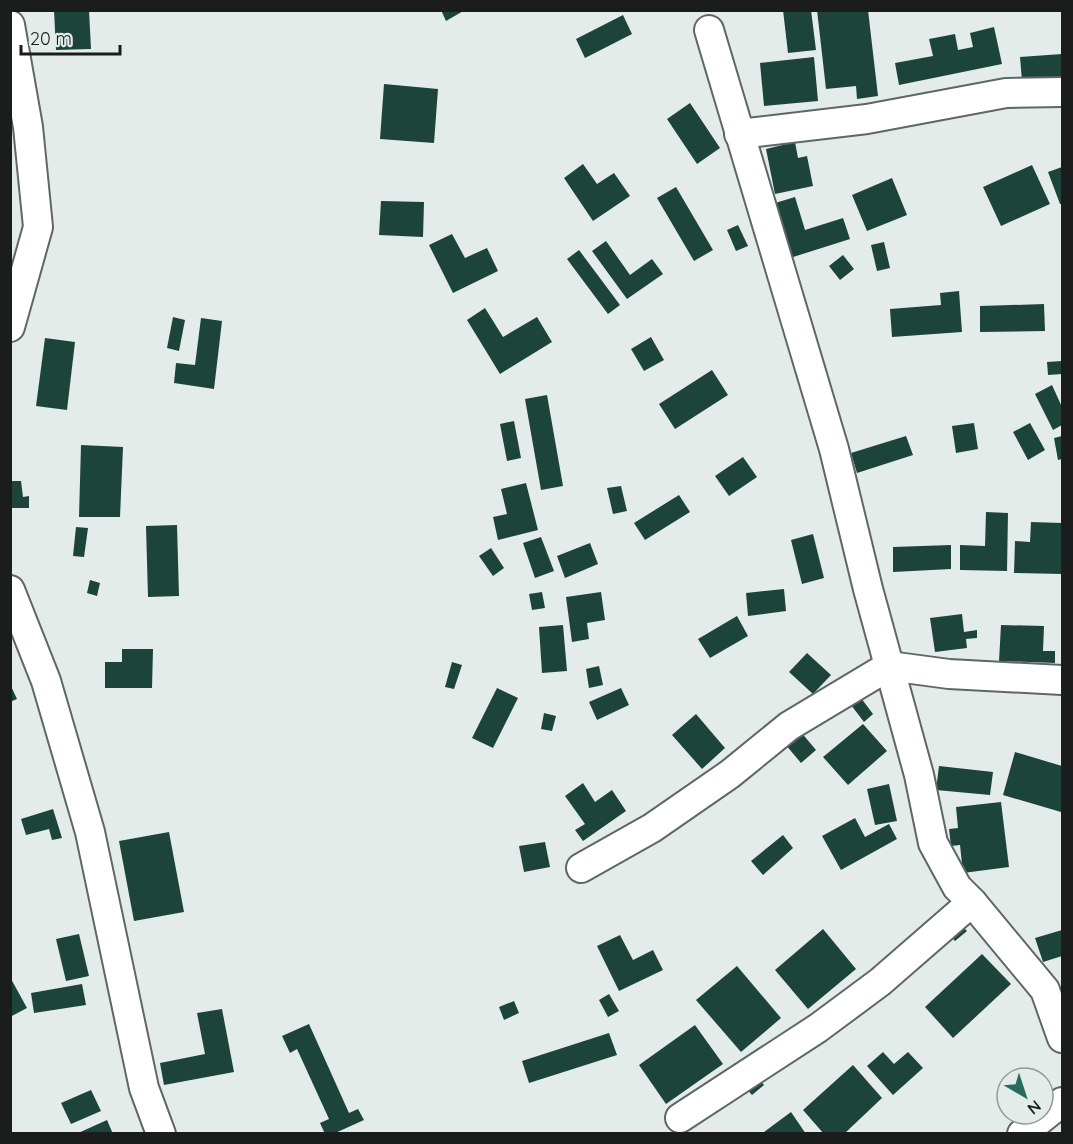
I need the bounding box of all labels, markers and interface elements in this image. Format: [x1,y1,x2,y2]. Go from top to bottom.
scale bar [21,18,120,56]
text: 20 m [30,27,72,50]
north arrow [995,1066,1055,1126]
text: N [1024,1096,1045,1119]

